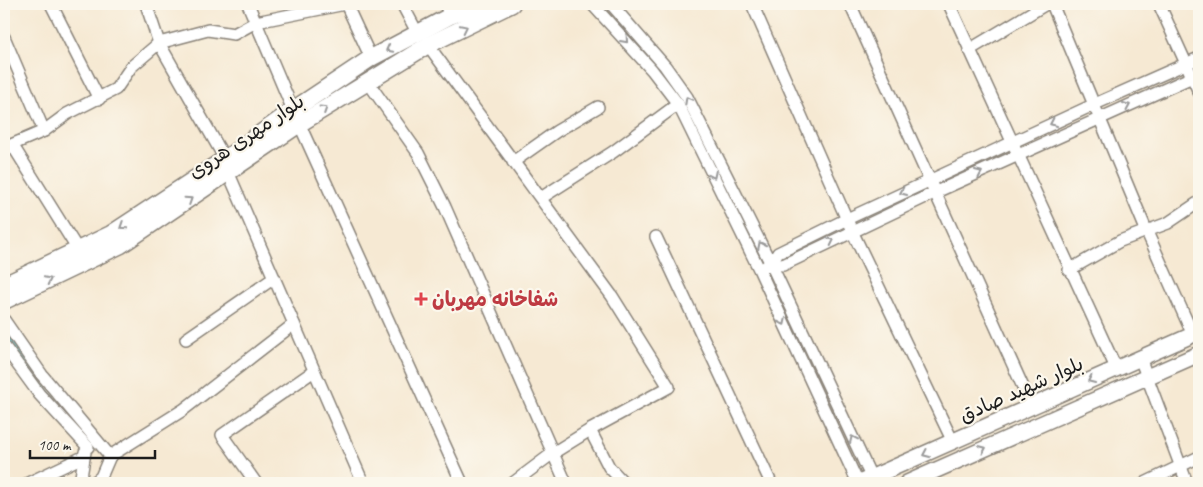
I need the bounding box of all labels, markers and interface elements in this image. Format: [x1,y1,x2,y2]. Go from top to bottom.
one-way arrow [459,23,468,34]
one-way arrow [619,34,628,43]
one-way arrow [386,43,395,53]
street label: بلوار مهری هروی [183,88,309,184]
one-way arrow [684,96,694,105]
one-way arrow [1122,101,1131,112]
one-way arrow [318,106,327,116]
one-way arrow [1049,117,1058,128]
one-way arrow [974,168,983,179]
one-way arrow [706,170,717,179]
one-way arrow [900,186,909,196]
one-way arrow [183,197,193,206]
one-way arrow [119,220,129,229]
one-way arrow [826,237,835,247]
one-way arrow [757,241,767,250]
one-way arrow [43,275,52,286]
place label: شفاخانه مهربان [432,287,558,312]
marker: شفاخانه مهربان [414,292,428,306]
one-way arrow [777,317,787,326]
street label: بلوار شهید صادق [955,351,1087,428]
one-way arrow [1087,374,1096,384]
scale bar [30,427,155,459]
one-way arrow [849,435,860,444]
text: 100 m [38,436,72,455]
one-way arrow [978,445,987,456]
one-way arrow [922,447,931,458]

